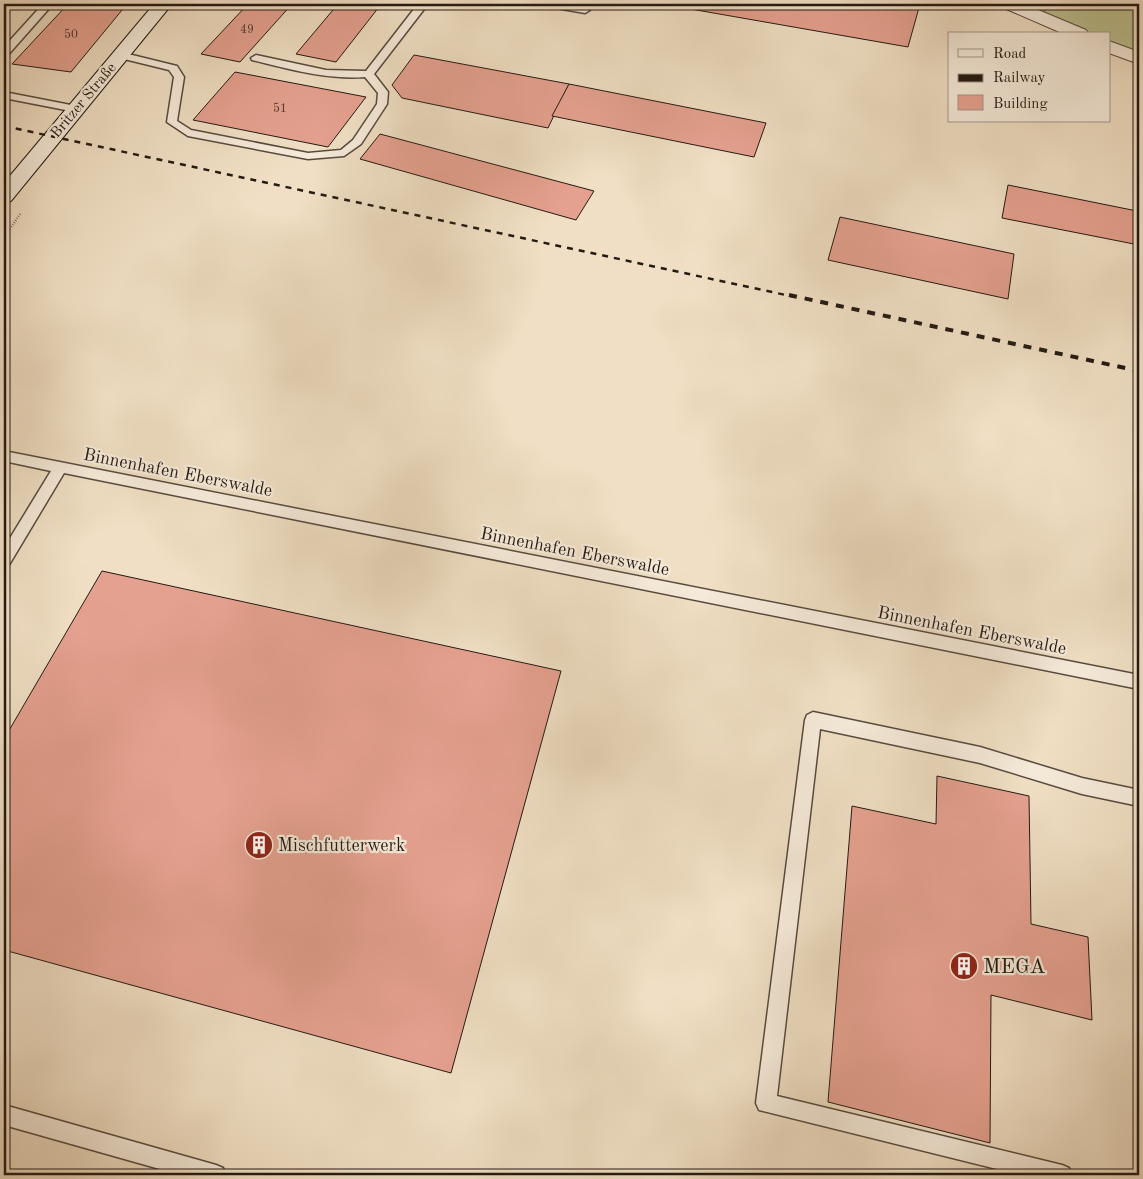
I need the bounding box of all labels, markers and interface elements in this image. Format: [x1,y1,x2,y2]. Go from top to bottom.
house number: 49 [240,24,254,36]
house number: 50 [64,28,78,41]
legend [948,32,1110,122]
text: Road [993,47,1027,62]
street label: Britzer Straße [49,61,120,141]
text: Railway [993,71,1046,86]
text: Building [993,97,1048,112]
house number: 51 [273,102,287,115]
street label: Binnenhafen Eberswalde [82,446,274,500]
street label: Binnenhafen Eberswalde [479,525,671,579]
street label: Binnenhafen Eberswalde [876,604,1068,658]
building icon: Mischfutterwerk [244,830,274,860]
place label: Mischfutterwerk [278,837,405,855]
building icon: MEGA [949,951,979,981]
place label: MEGA [983,957,1046,978]

